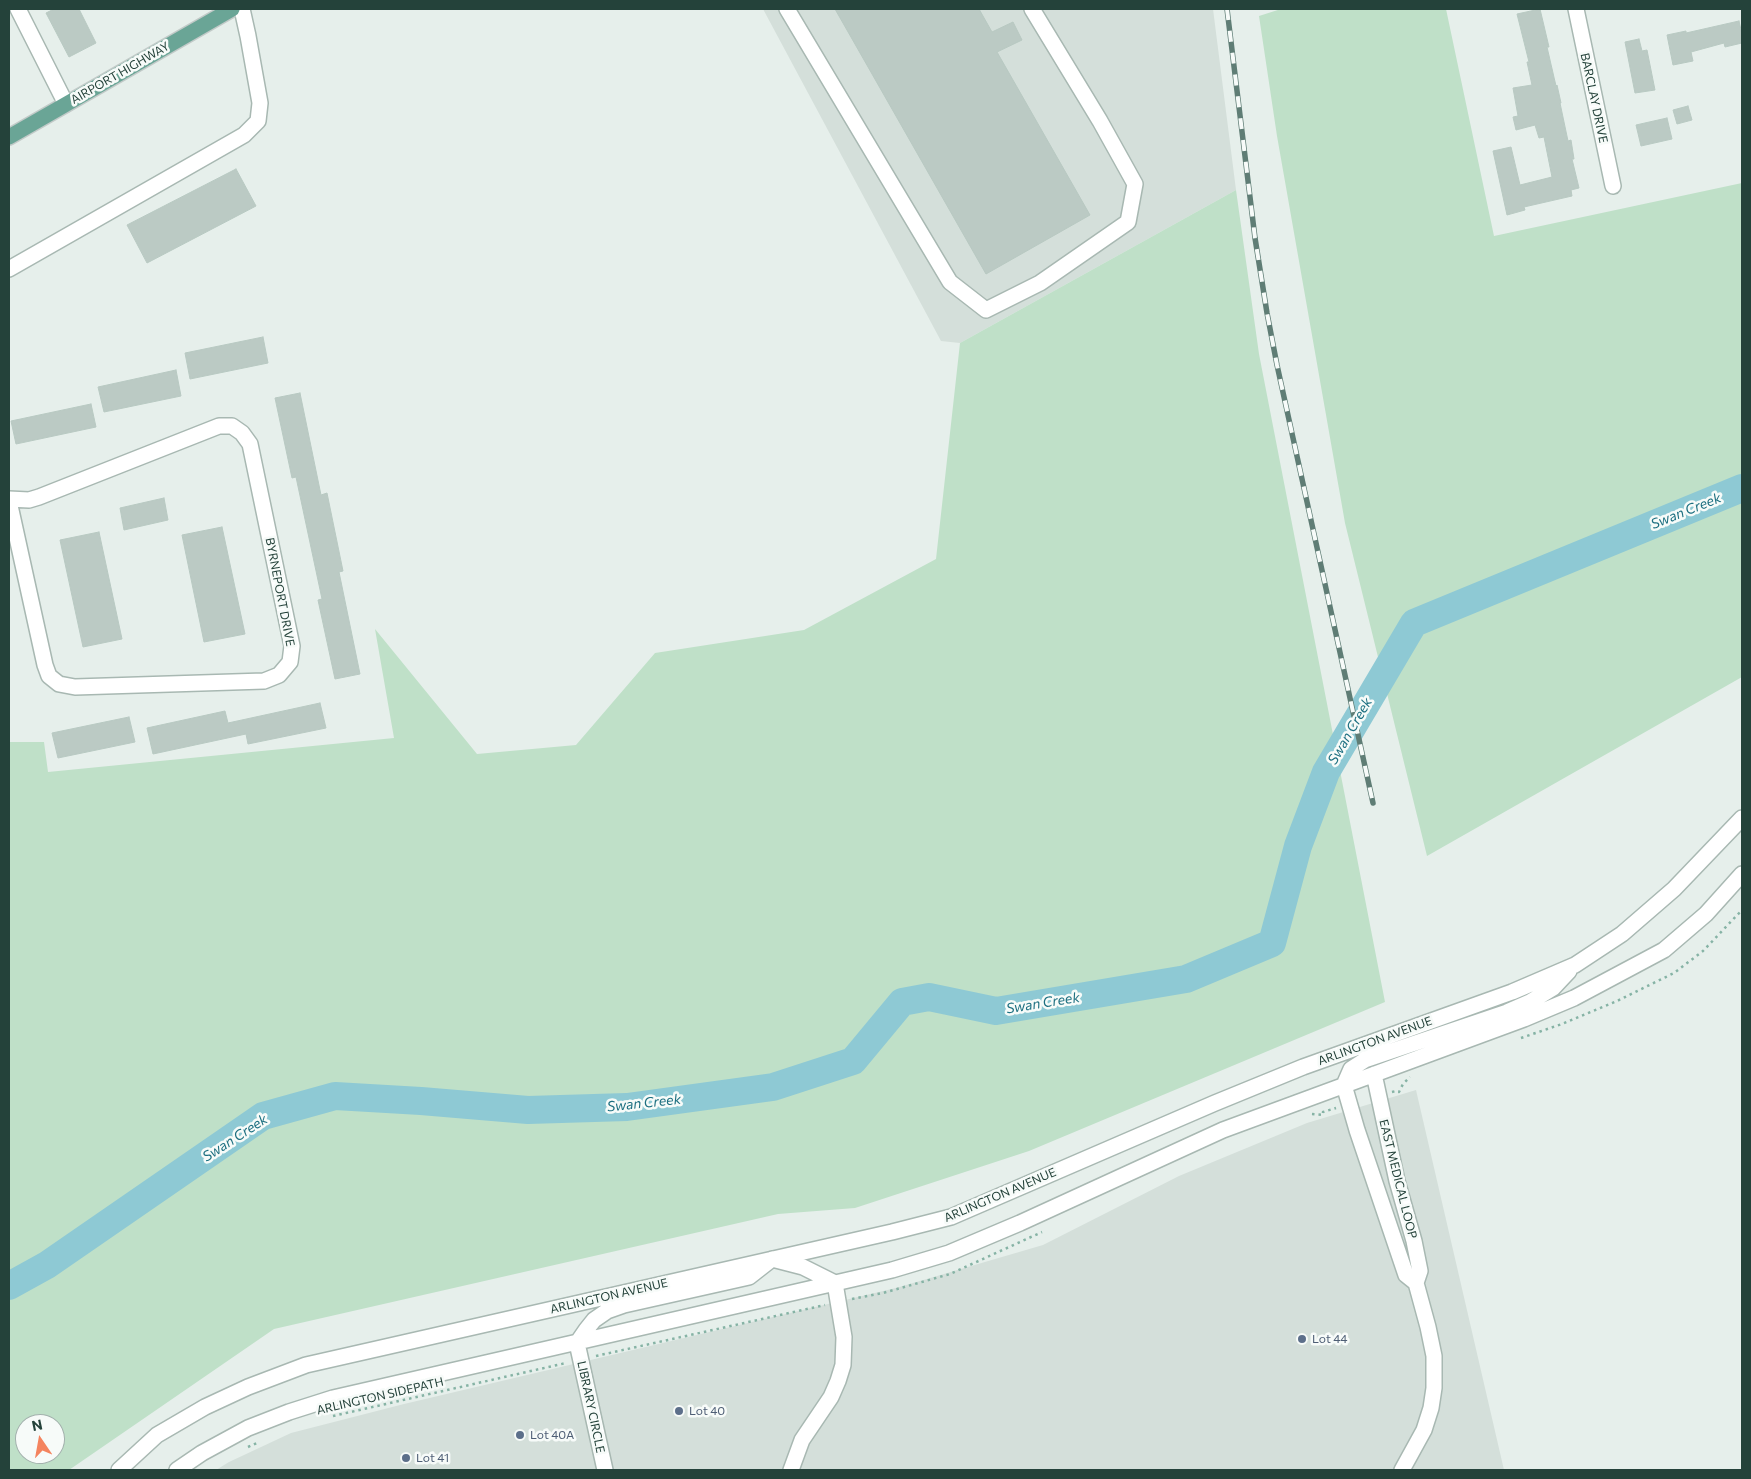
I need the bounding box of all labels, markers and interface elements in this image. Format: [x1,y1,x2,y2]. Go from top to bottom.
street label: AIRPORT HIGHWAY [68,39,172,107]
street label: BARCLAY DRIVE [1577,52,1611,144]
water label: Swan Creek [1648,489,1724,533]
street label: BYRNEPORT DRIVE [262,536,298,648]
water label: Swan Creek [1324,695,1376,767]
water label: Swan Creek [1005,989,1081,1017]
street label: ARLINGTON AVENUE [1316,1014,1434,1068]
water label: Swan Creek [606,1091,682,1115]
water label: Swan Creek [199,1111,271,1165]
street label: EAST MEDICAL LOOP [1376,1118,1420,1240]
street label: ARLINGTON AVENUE [942,1165,1058,1225]
street label: ARLINGTON AVENUE [549,1275,669,1317]
place label: Lot 44 [1312,1332,1348,1346]
marker: Lot 44 [1296,1333,1308,1345]
street label: LIBRARY CIRCLE [574,1360,608,1454]
street label: ARLINGTON SIDEPATH [315,1374,445,1418]
place label: Lot 40 [689,1404,725,1418]
marker: Lot 40 [673,1405,685,1417]
north arrow [15,1414,65,1464]
text: N [30,1415,44,1434]
place label: Lot 40A [530,1428,574,1442]
marker: Lot 40A [514,1429,526,1441]
place label: Lot 41 [416,1451,449,1465]
marker: Lot 41 [400,1452,412,1464]

